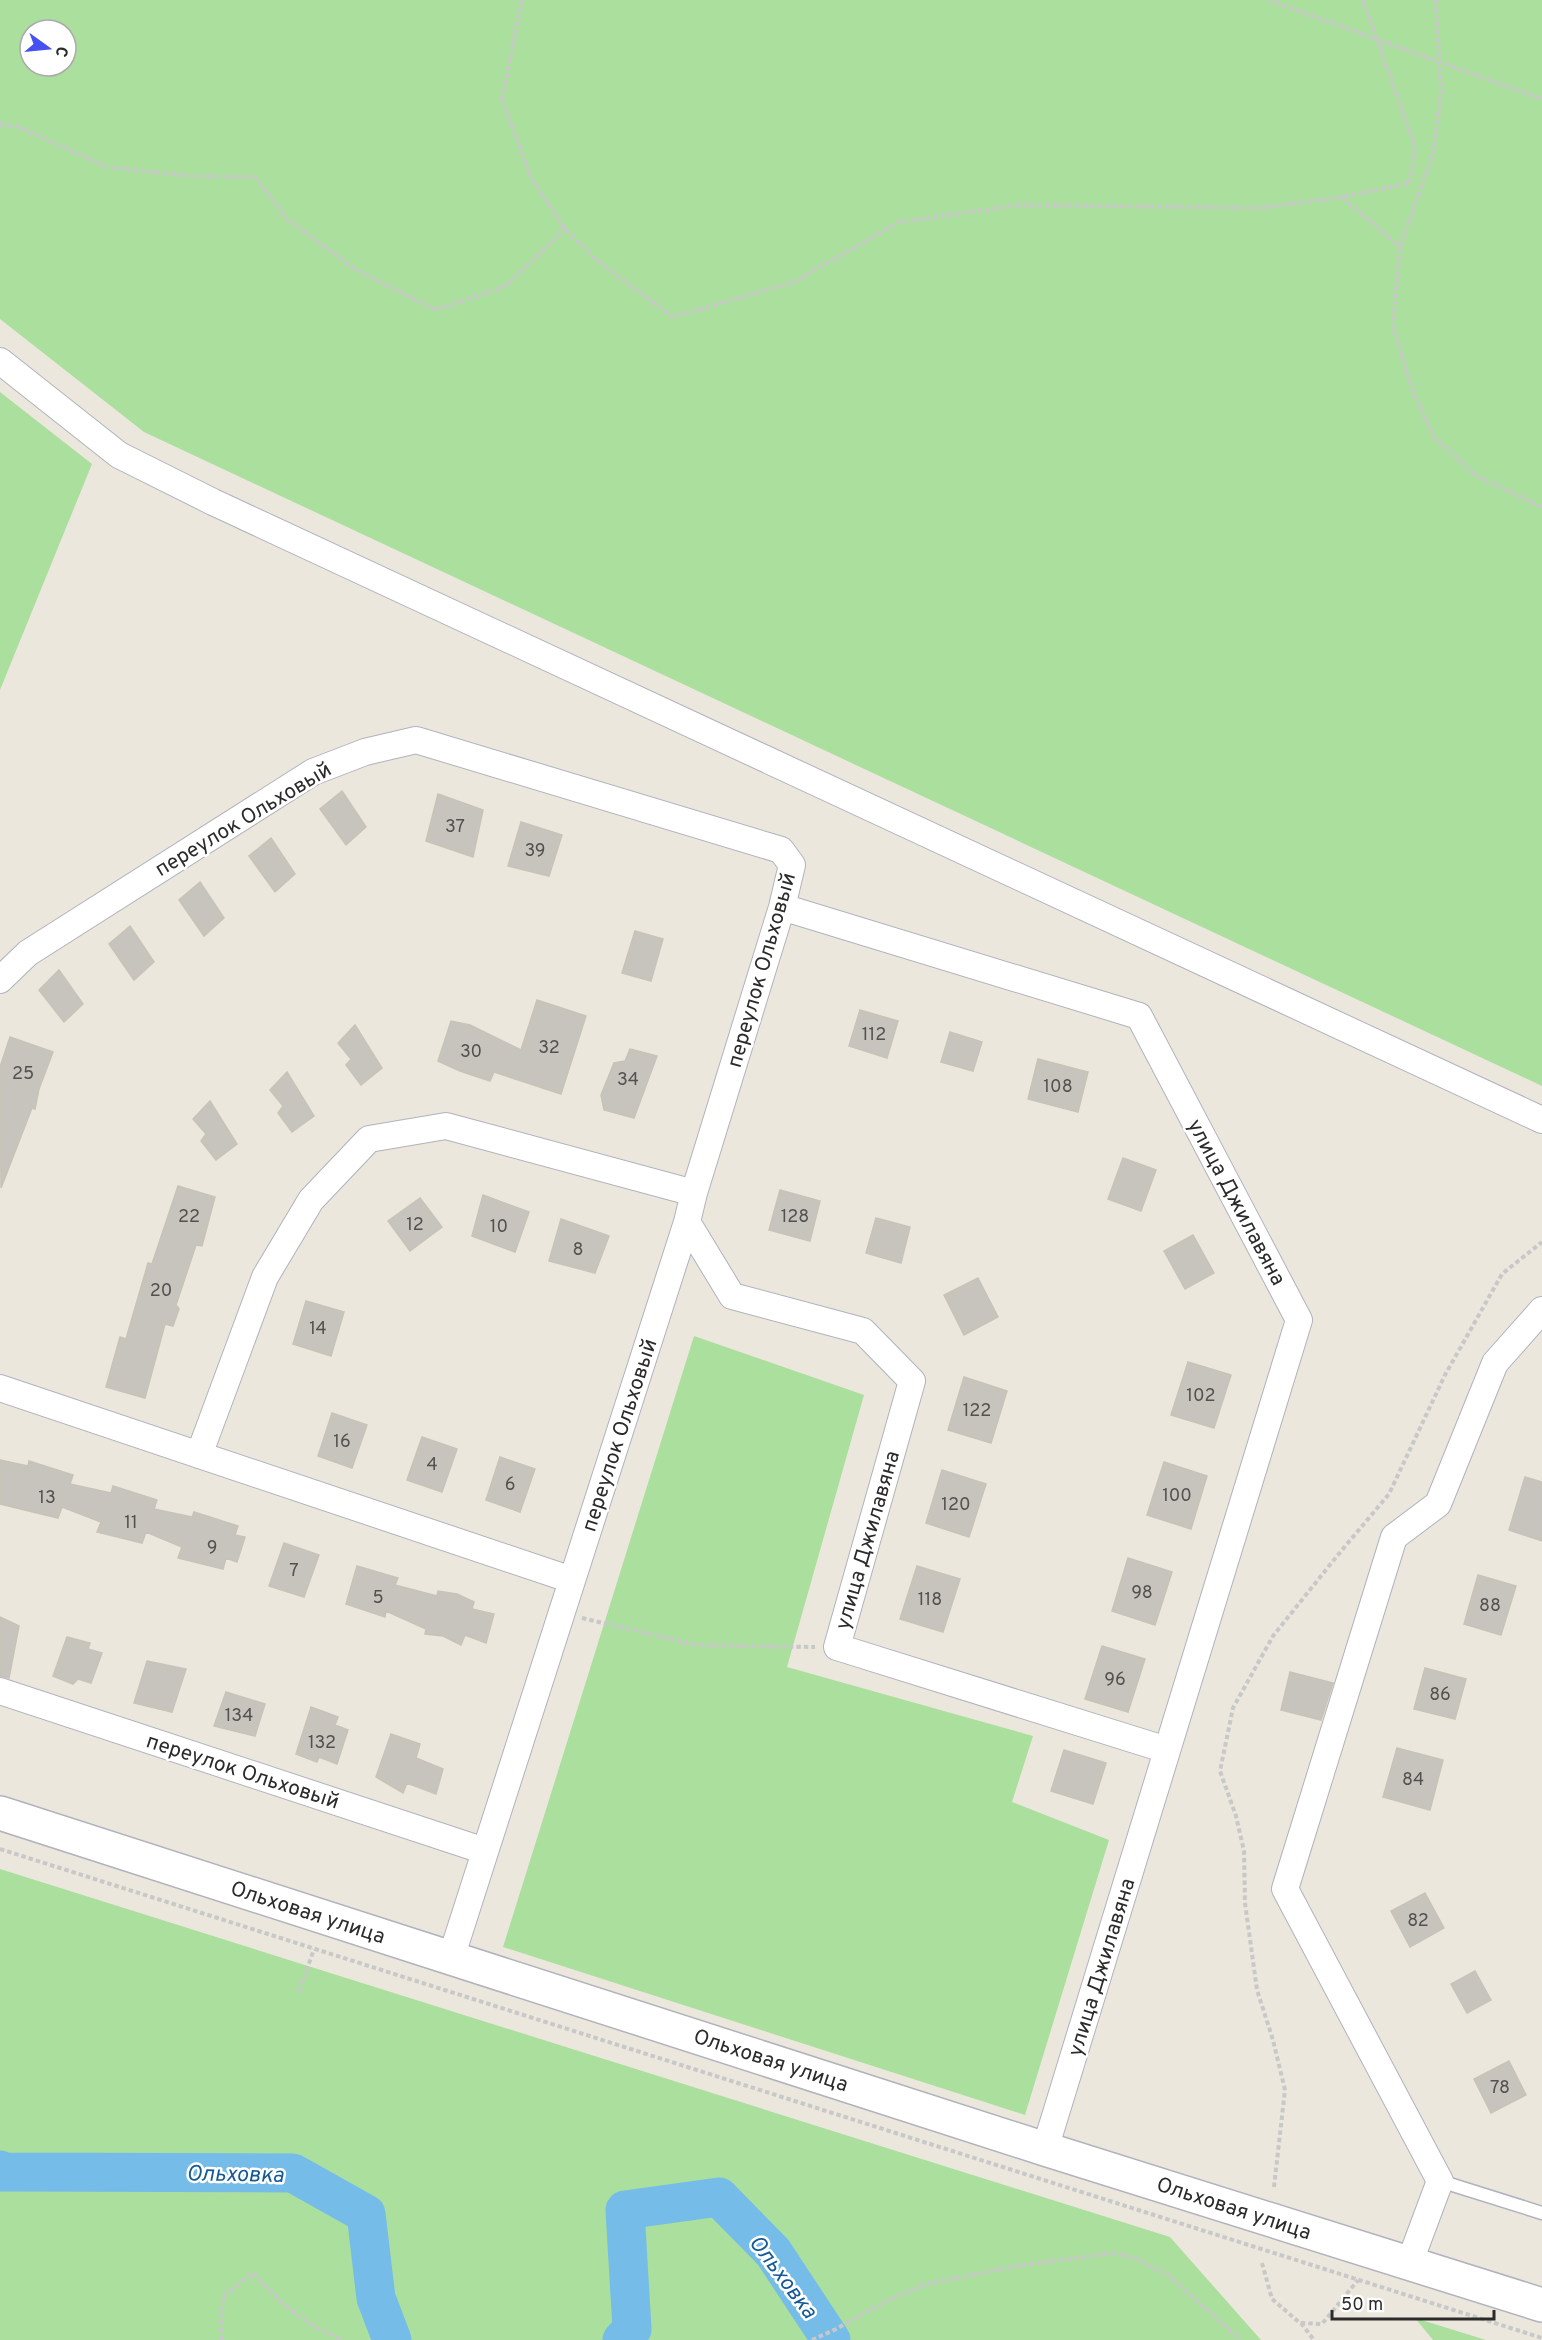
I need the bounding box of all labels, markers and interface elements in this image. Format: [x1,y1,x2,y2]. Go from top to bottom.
north arrow [18,18,78,78]
text: С [50,44,72,59]
street label: переулок Ольховый [151,757,337,884]
house number: 37 [445,816,465,839]
house number: 39 [524,840,546,863]
street label: переулок Ольховый [722,870,803,1071]
house number: 112 [862,1024,886,1047]
house number: 32 [538,1037,560,1060]
house number: 30 [460,1041,482,1064]
house number: 25 [12,1063,34,1086]
house number: 34 [617,1069,639,1092]
house number: 108 [1043,1076,1073,1099]
street label: улица Джилавяна [1180,1115,1291,1291]
house number: 22 [178,1206,200,1229]
house number: 128 [781,1206,809,1229]
house number: 12 [406,1214,424,1237]
house number: 10 [490,1216,508,1239]
house number: 8 [573,1239,584,1262]
house number: 20 [150,1280,172,1303]
house number: 14 [309,1318,327,1341]
street label: переулок Ольховый [576,1336,664,1535]
house number: 102 [1186,1385,1216,1408]
house number: 122 [963,1400,991,1423]
house number: 16 [333,1431,351,1454]
street label: улица Джилавяна [830,1448,907,1633]
house number: 4 [426,1454,438,1477]
house number: 6 [505,1474,515,1497]
house number: 100 [1162,1485,1192,1508]
house number: 13 [38,1487,56,1510]
house number: 120 [941,1494,971,1517]
house number: 11 [124,1512,138,1535]
house number: 9 [207,1537,217,1560]
house number: 7 [289,1560,299,1583]
house number: 98 [1131,1582,1153,1605]
house number: 5 [372,1587,384,1610]
house number: 118 [918,1589,942,1612]
house number: 88 [1479,1595,1501,1618]
house number: 96 [1104,1669,1126,1692]
house number: 86 [1429,1684,1451,1707]
house number: 134 [225,1705,253,1728]
street label: переулок Ольховый [143,1728,342,1816]
house number: 132 [308,1732,336,1755]
house number: 84 [1402,1769,1424,1792]
street label: улица Джилавяна [1063,1875,1142,2060]
street label: Ольховая улица [227,1876,388,1951]
house number: 82 [1407,1910,1429,1933]
street label: Ольховая улица [690,2024,851,2099]
house number: 78 [1490,2077,1510,2100]
water label: Ольховка [186,2161,285,2190]
street label: Ольховая улица [1153,2172,1314,2247]
water label: Ольховка [742,2230,822,2325]
scale bar [1332,2283,1494,2321]
text: 50 m [1341,2294,1383,2317]

